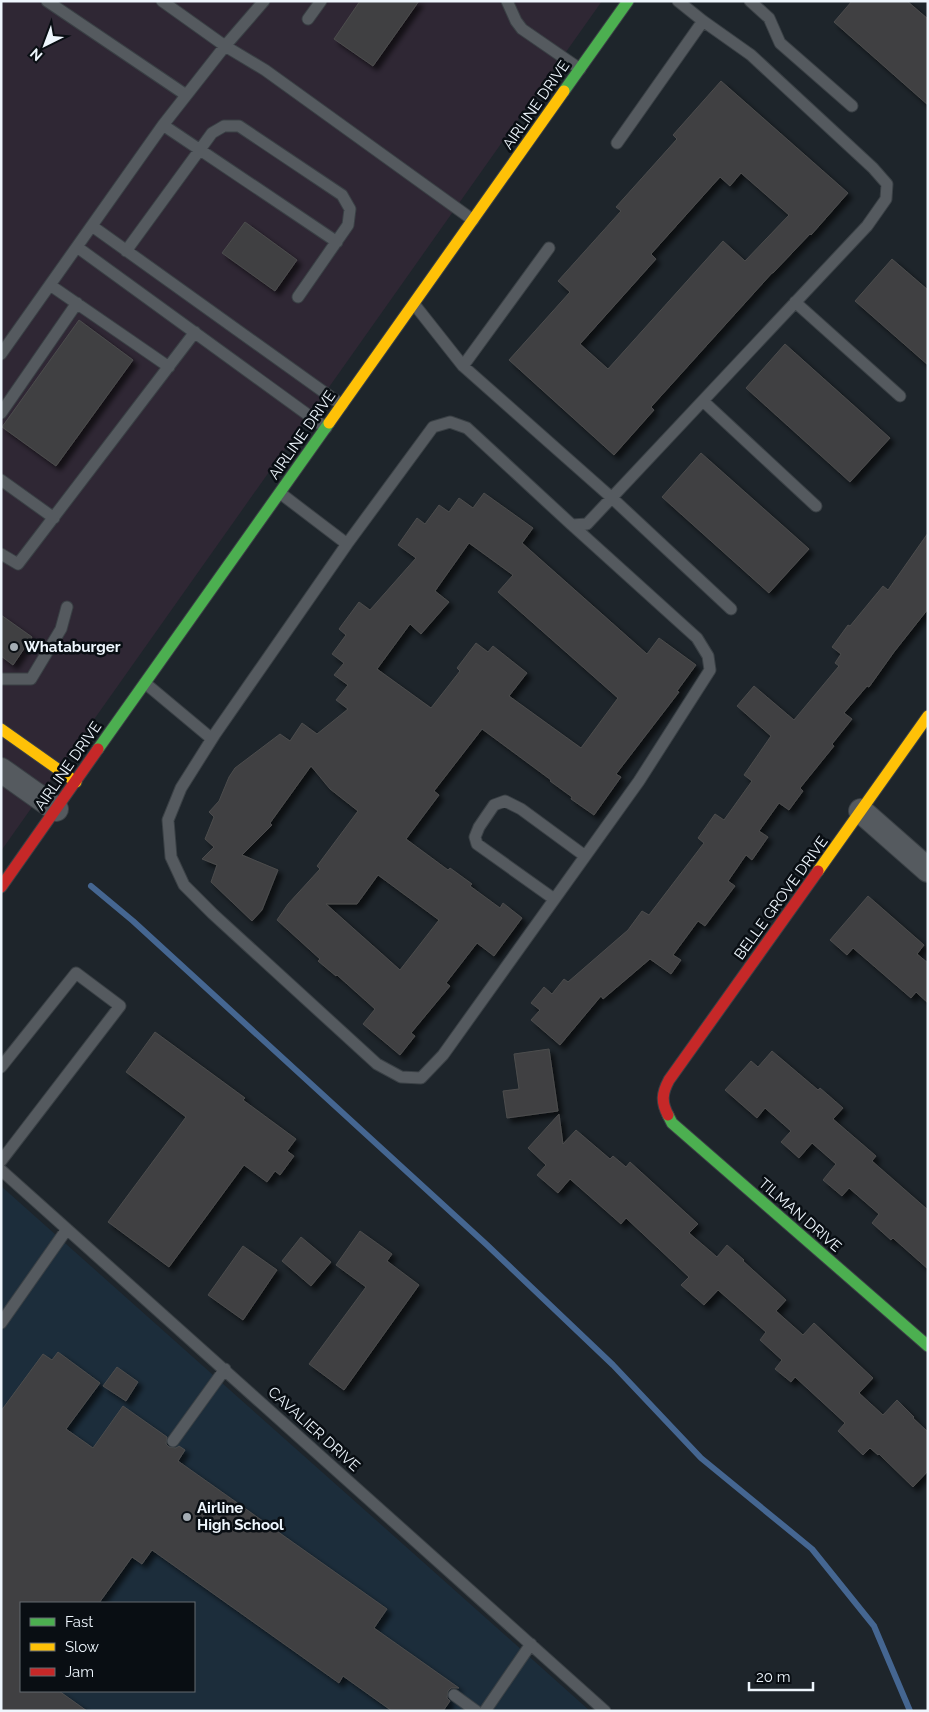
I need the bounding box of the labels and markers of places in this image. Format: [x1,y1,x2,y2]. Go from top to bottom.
place label: Whataburger [24,638,121,656]
marker: Whataburger [8,641,20,653]
place label: Airline High School [197,1499,284,1534]
marker: Airline High School [181,1511,193,1523]

